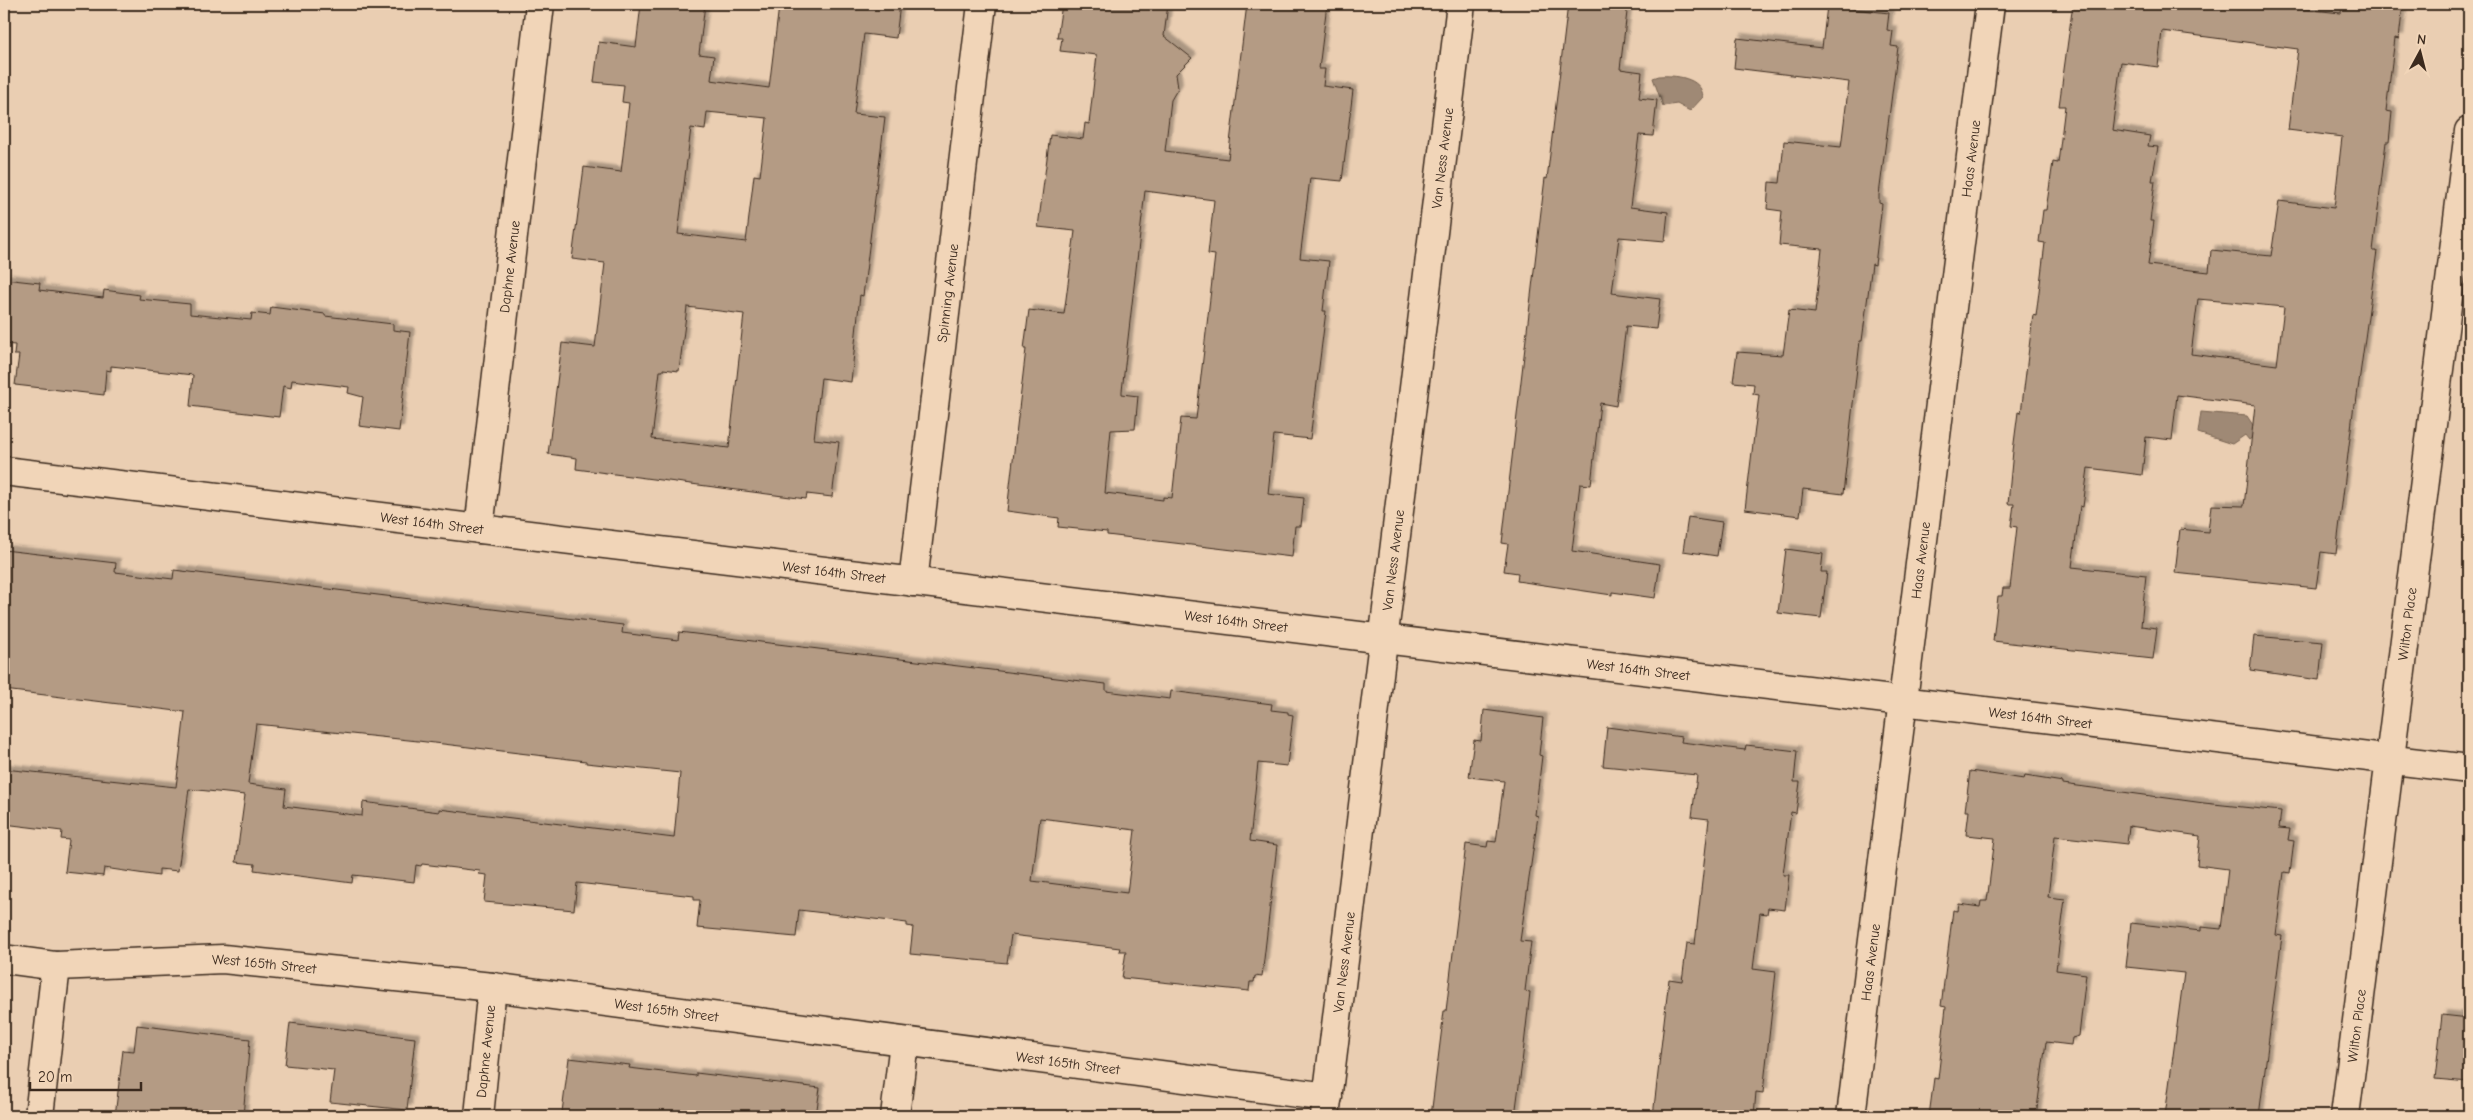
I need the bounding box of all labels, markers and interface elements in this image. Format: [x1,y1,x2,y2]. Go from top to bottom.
north arrow [2396,28,2446,78]
text: N [2416,31,2427,49]
street label: Van Ness Avenue [1428,107,1457,210]
street label: Haas Avenue [1957,119,1984,198]
street label: Daphne Avenue [496,220,523,314]
street label: Spinning Avenue [933,243,962,343]
street label: West 164th Street [379,508,485,538]
street label: Van Ness Avenue [1378,509,1408,612]
street label: Haas Avenue [1907,521,1934,600]
street label: West 164th Street [781,557,887,587]
street label: Wilton Place [2394,586,2420,662]
street label: West 164th Street [1183,606,1290,636]
street label: West 164th Street [1586,655,1692,684]
street label: West 164th Street [1988,703,2094,732]
street label: Van Ness Avenue [1329,911,1358,1014]
street label: Haas Avenue [1857,923,1883,1002]
street label: West 165th Street [212,950,318,977]
street label: Wilton Place [2343,988,2369,1063]
street label: West 165th Street [613,995,720,1025]
street label: Daphne Avenue [472,1004,499,1098]
street label: West 165th Street [1015,1048,1122,1078]
scale bar [30,1060,141,1092]
text: 20 m [38,1068,72,1086]

